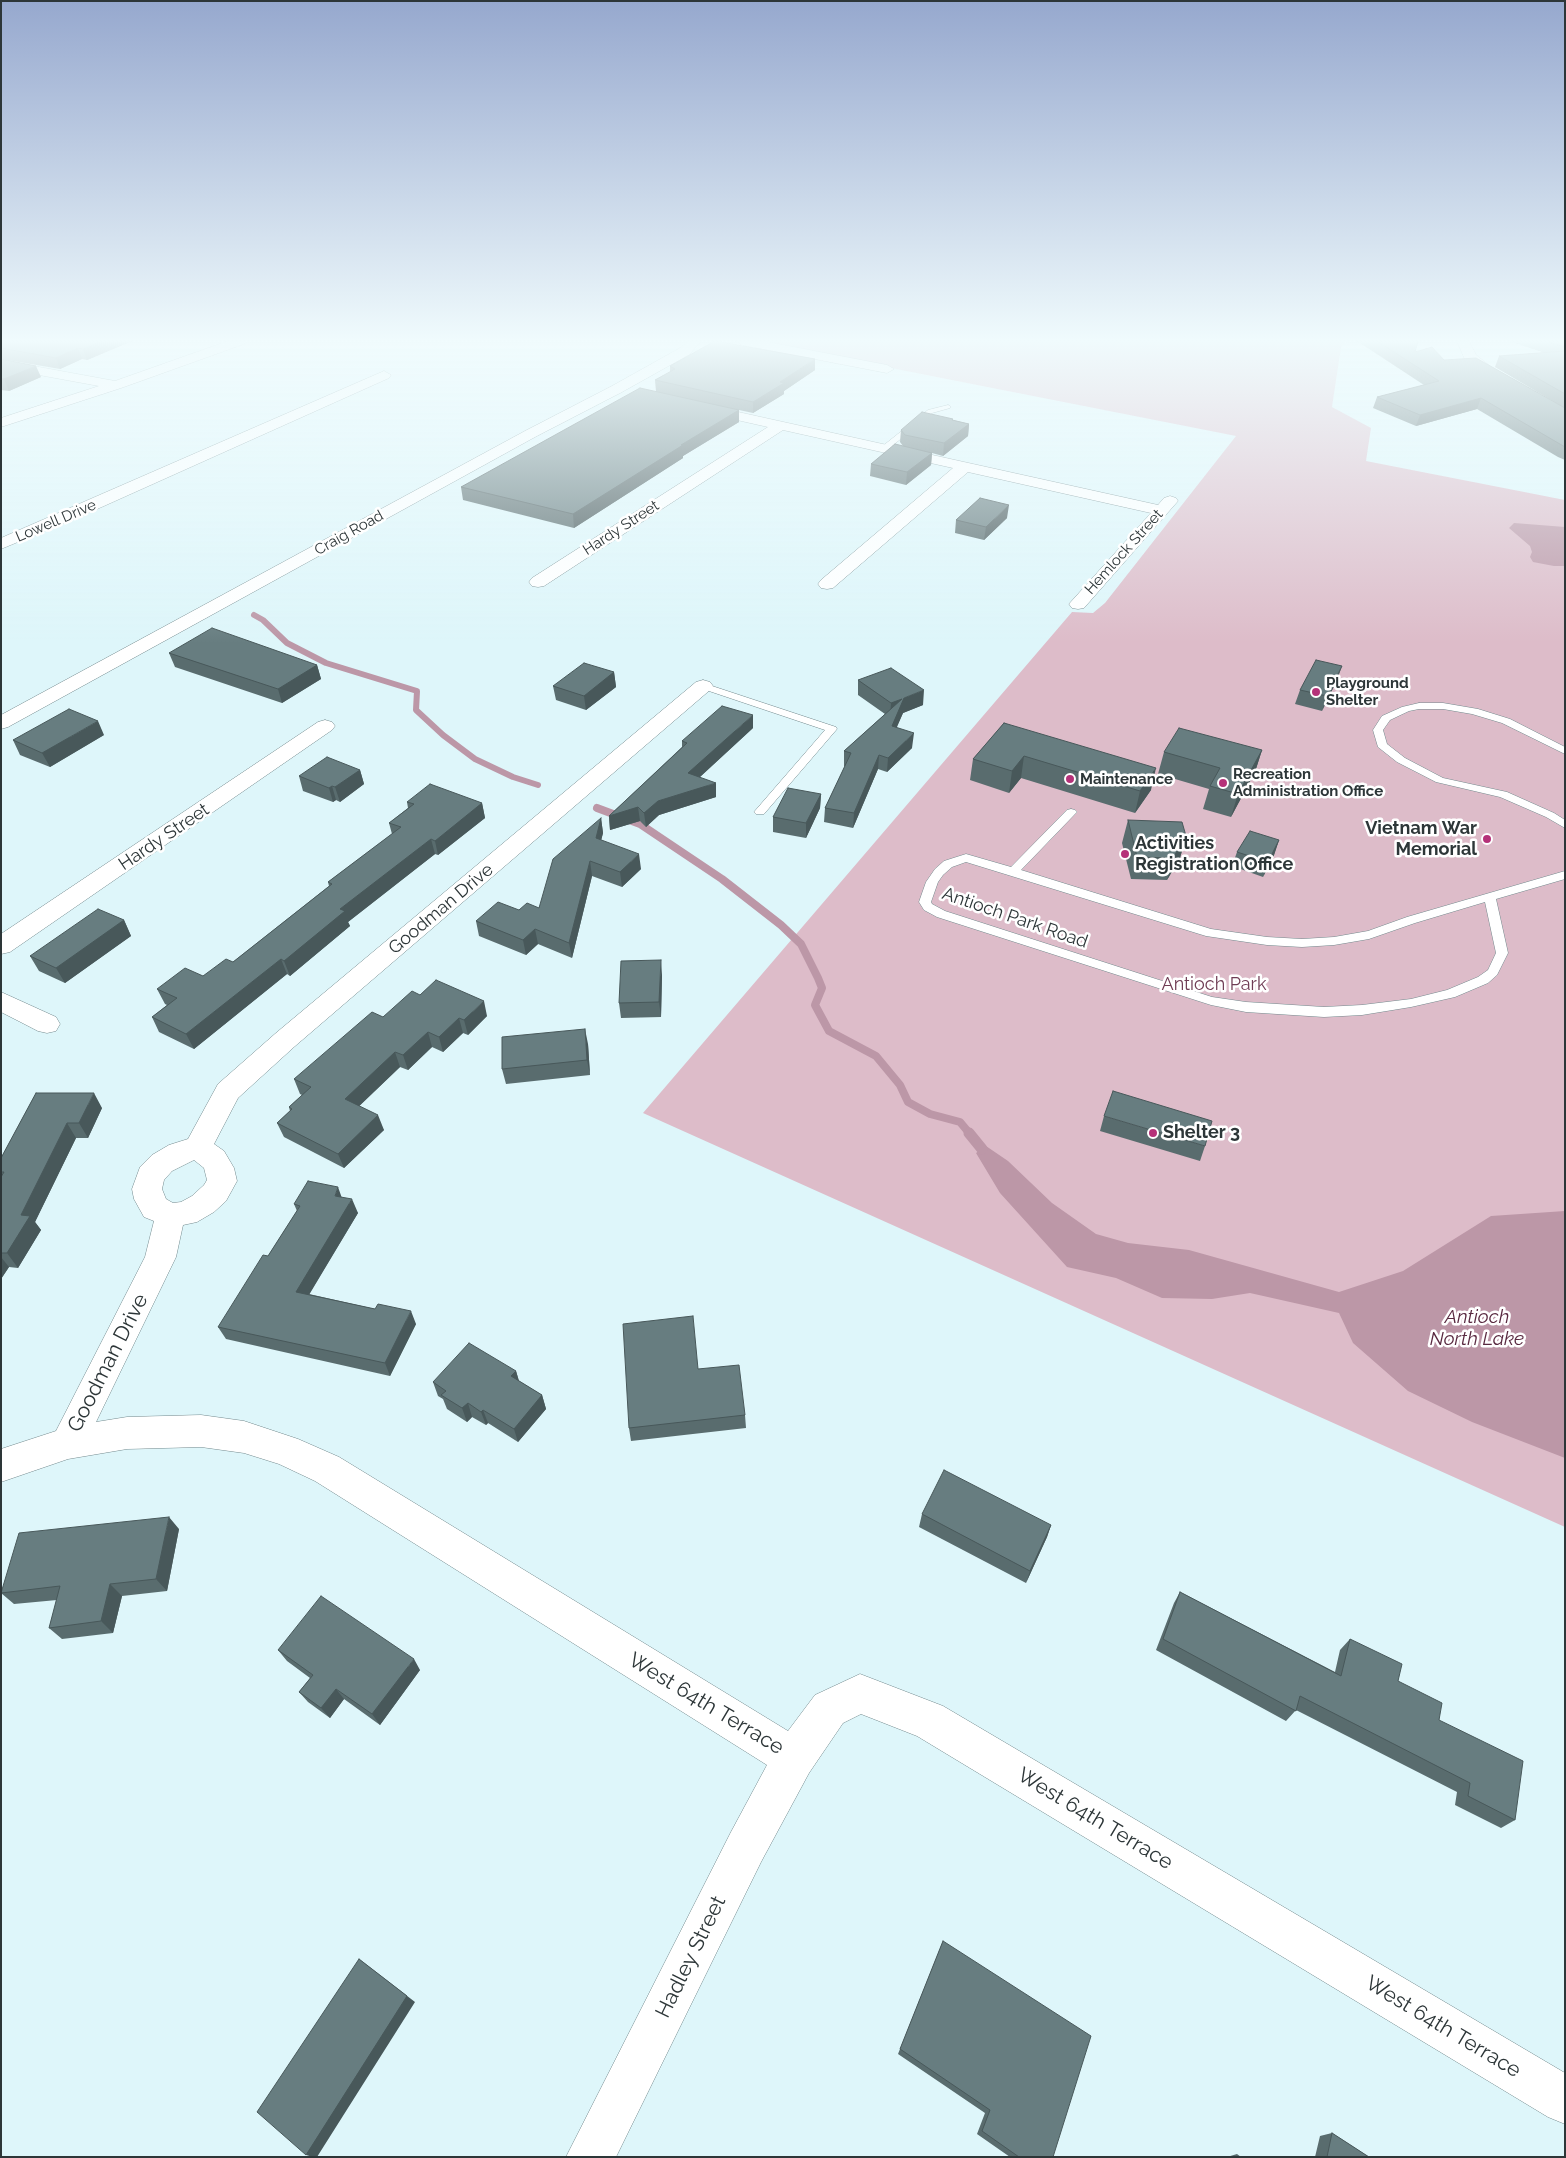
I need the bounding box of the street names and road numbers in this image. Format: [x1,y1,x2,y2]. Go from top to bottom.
street label: Lowell Drive [13,496,99,546]
street label: Hardy Street [580,497,662,559]
street label: Hemlock Street [1081,506,1167,598]
street label: Craig Road [311,507,387,559]
street label: Hardy Street [115,799,213,875]
street label: Goodman Drive [384,859,498,959]
street label: Antioch Park Road [939,883,1091,953]
street label: Goodman Drive [62,1290,154,1436]
street label: West 64th Terrace [624,1648,788,1760]
street label: West 64th Terrace [1013,1763,1177,1875]
street label: Hadley Street [651,1892,731,2022]
street label: West 64th Terrace [1361,1971,1525,2083]

